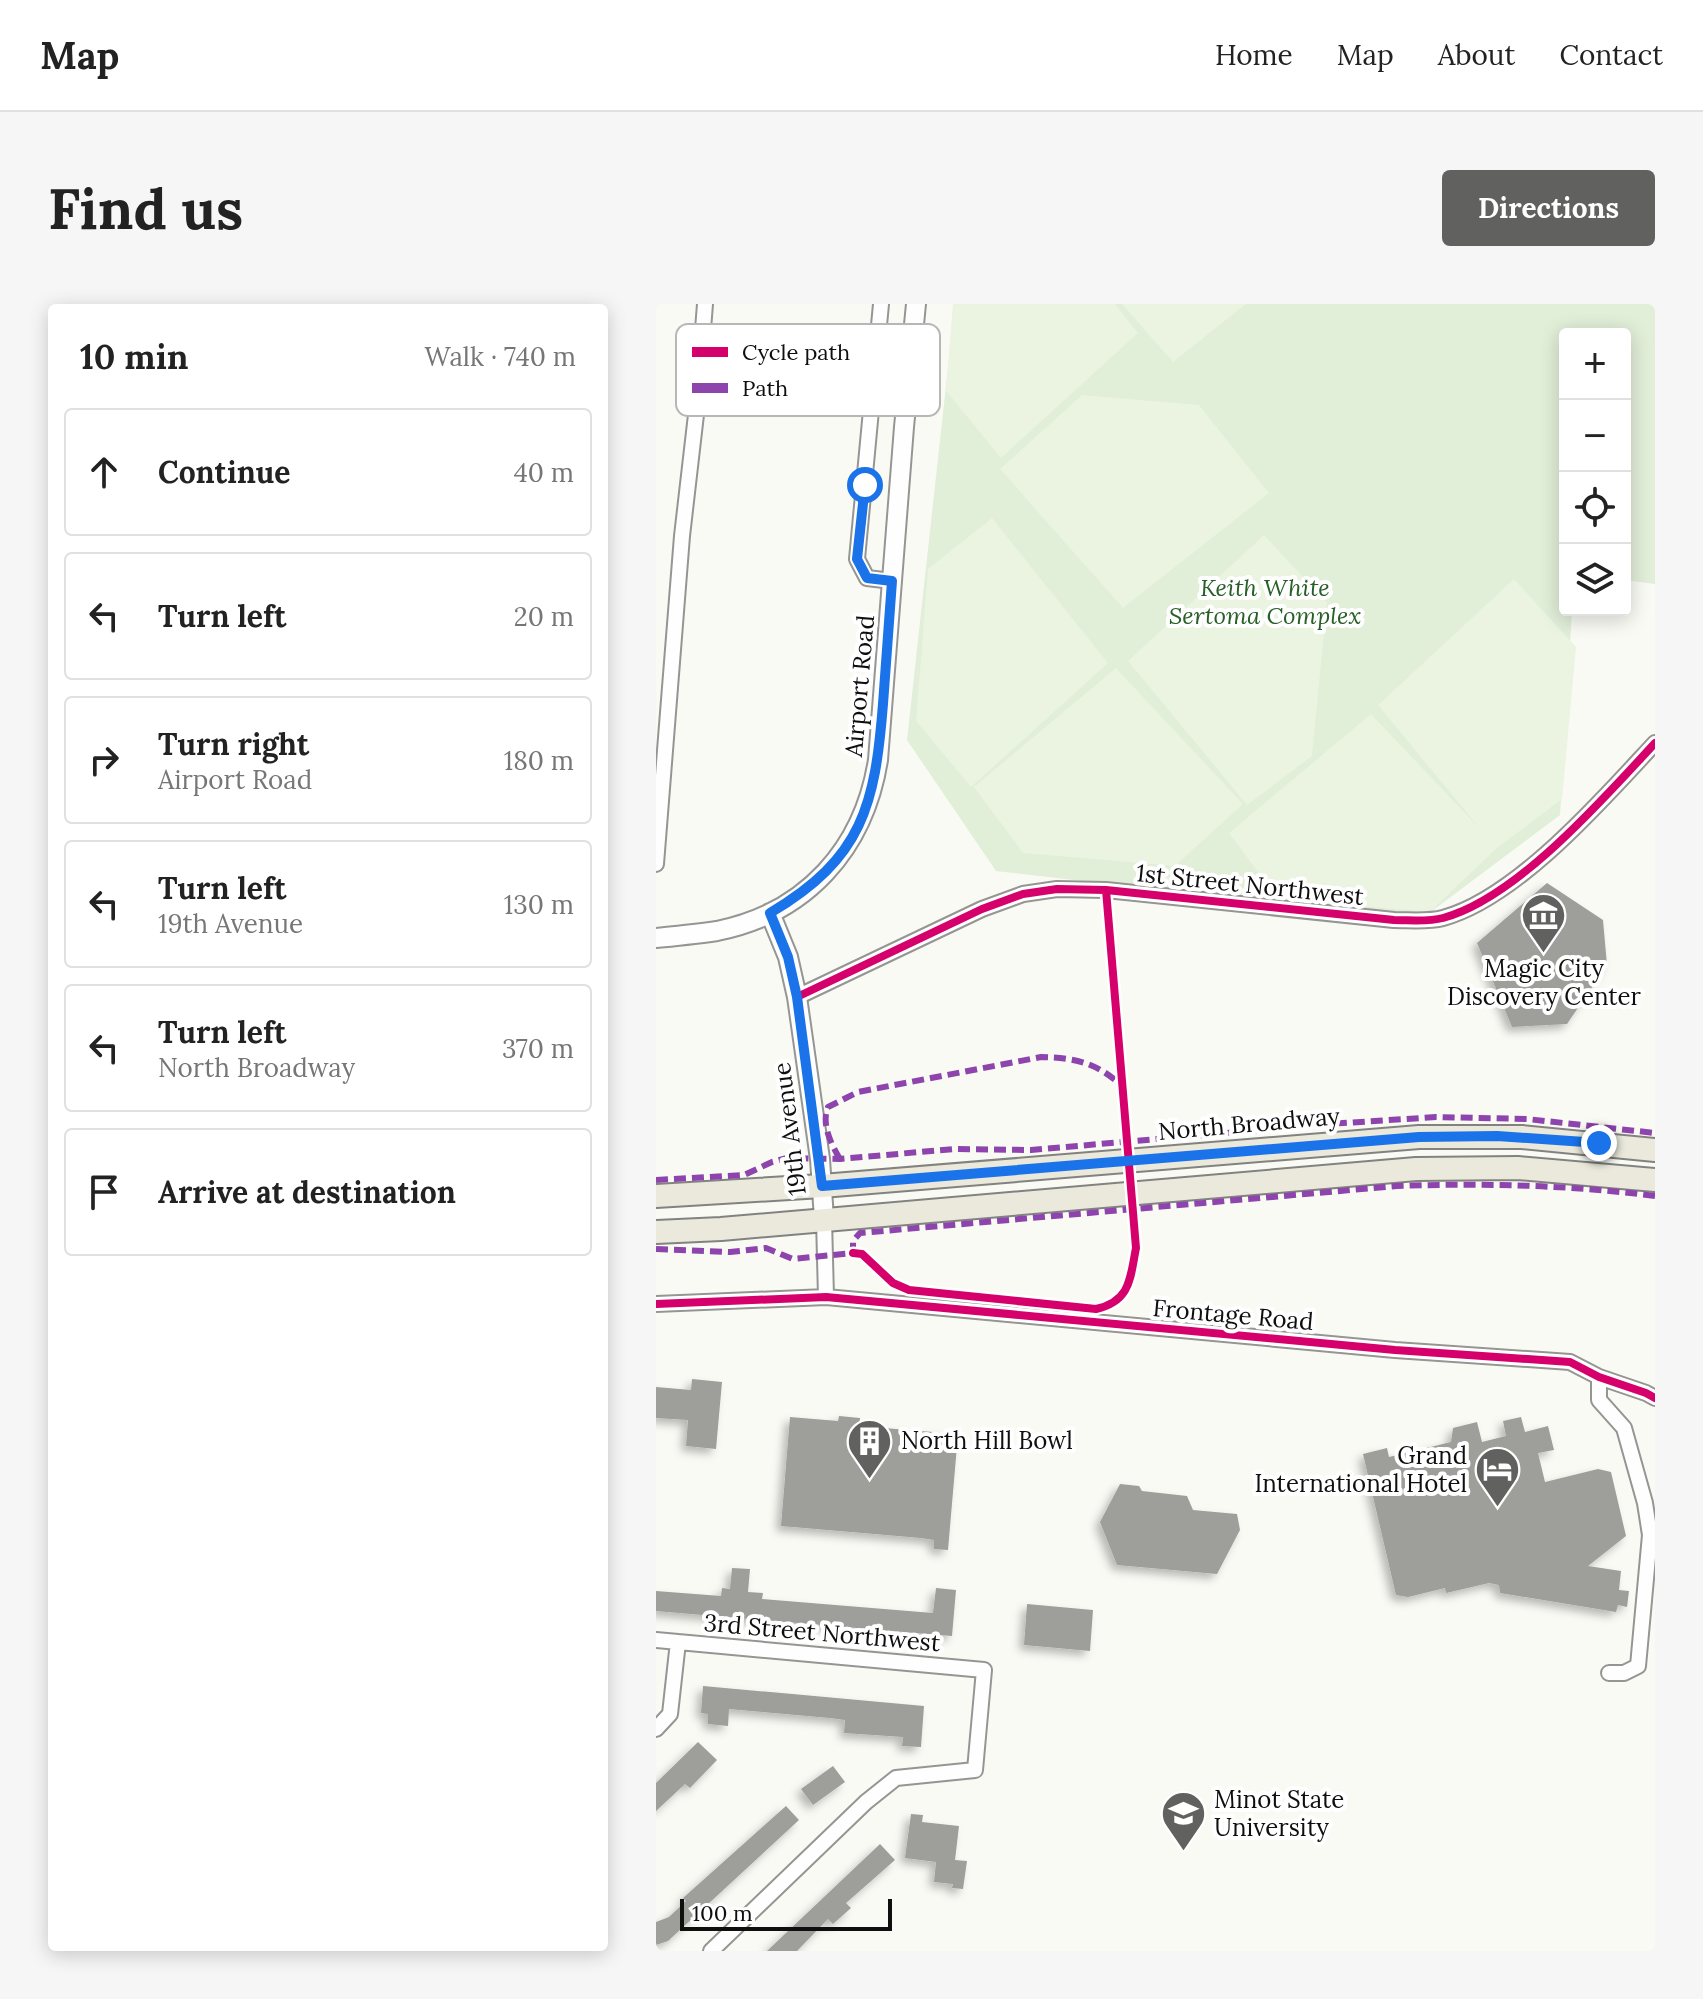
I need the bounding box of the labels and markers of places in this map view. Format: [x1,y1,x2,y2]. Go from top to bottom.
museum icon: Magic City Discovery Center [1520,891,1568,954]
place label: Magic City Discovery Center [1447,953,1642,1012]
building icon: North Hill Bowl [846,1417,894,1480]
place label: North Hill Bowl [901,1425,1073,1456]
place label: Grand International Hotel [1254,1440,1467,1499]
hotel icon: Grand International Hotel [1474,1446,1522,1509]
place label: Minot State University [1214,1784,1344,1843]
school or university icon: Minot State University [1159,1790,1207,1853]

